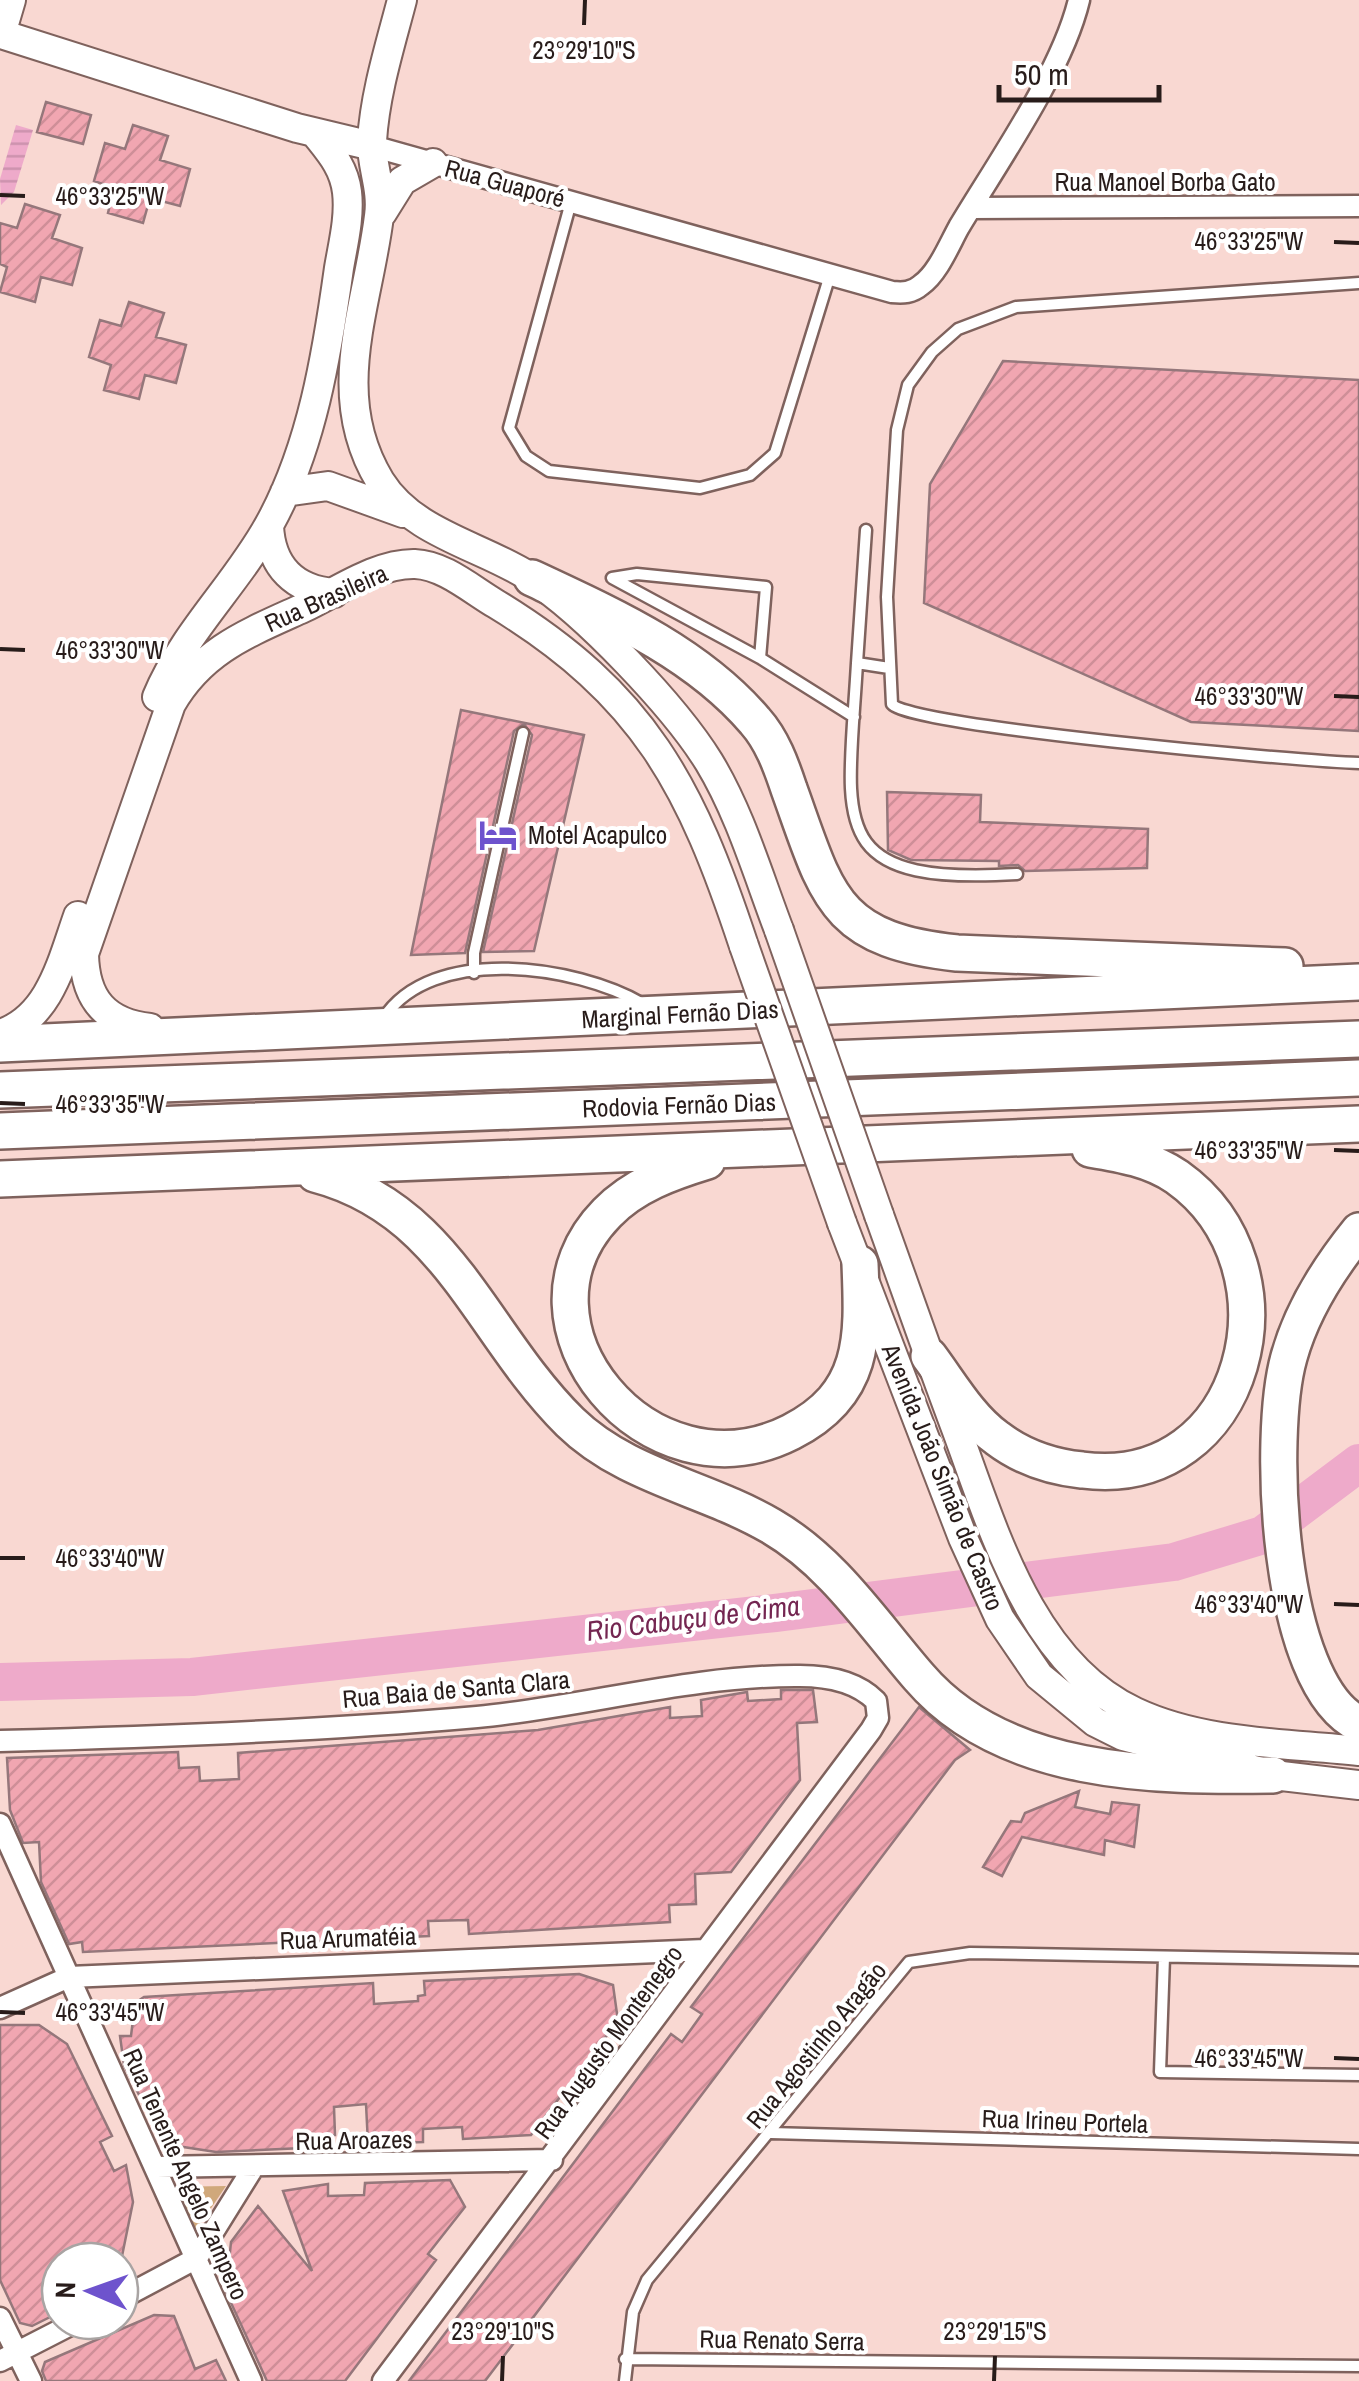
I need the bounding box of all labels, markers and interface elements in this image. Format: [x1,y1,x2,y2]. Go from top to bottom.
text: 23°29'10"S [532,33,636,67]
scale bar [999,40,1159,102]
text: 50 m [1014,54,1069,94]
street label: Rua Guaporé [441,151,569,215]
street label: Rua Manoel Borba Gato [1054,165,1276,199]
text: 46°33'25"W [56,179,165,213]
text: 46°33'25"W [1195,224,1304,258]
street label: Rua Brasileira [259,556,393,640]
text: 46°33'30"W [56,633,165,667]
text: 46°33'30"W [1195,679,1304,713]
hotel icon: Motel Acapulco [477,814,519,856]
place label: Motel Acapulco [528,818,667,852]
street label: Marginal Fernão Dias [581,992,779,1036]
street label: Rodovia Fernão Dias [582,1085,776,1125]
text: 46°33'35"W [56,1087,165,1121]
text: 46°33'35"W [1195,1133,1304,1167]
street label: Avenida João Simão de Castro [874,1338,1012,1615]
text: 46°33'40"W [56,1541,165,1575]
water label: Rio Cabuçu de Cima [584,1586,802,1650]
text: 46°33'40"W [1195,1587,1304,1621]
street label: Rua Baia de Santa Clara [341,1662,572,1716]
street label: Rua Arumatéia [279,1919,418,1957]
street label: Rua Augusto Montenegro [526,1938,690,2146]
street label: Rua Agostinho Aragão [738,1955,894,2135]
text: 46°33'45"W [56,1995,165,2029]
text: 46°33'45"W [1195,2041,1304,2075]
street label: Rua Tenente Angelo Zampero [115,2043,257,2305]
street label: Rua Irineu Portela [981,2101,1149,2141]
street label: Rua Aroazes [295,2122,413,2158]
north arrow [40,2241,140,2341]
text: N [46,2281,84,2299]
text: 23°29'10"S [451,2314,555,2348]
text: 23°29'15"S [943,2314,1047,2348]
street label: Rua Renato Serra [699,2322,865,2358]

